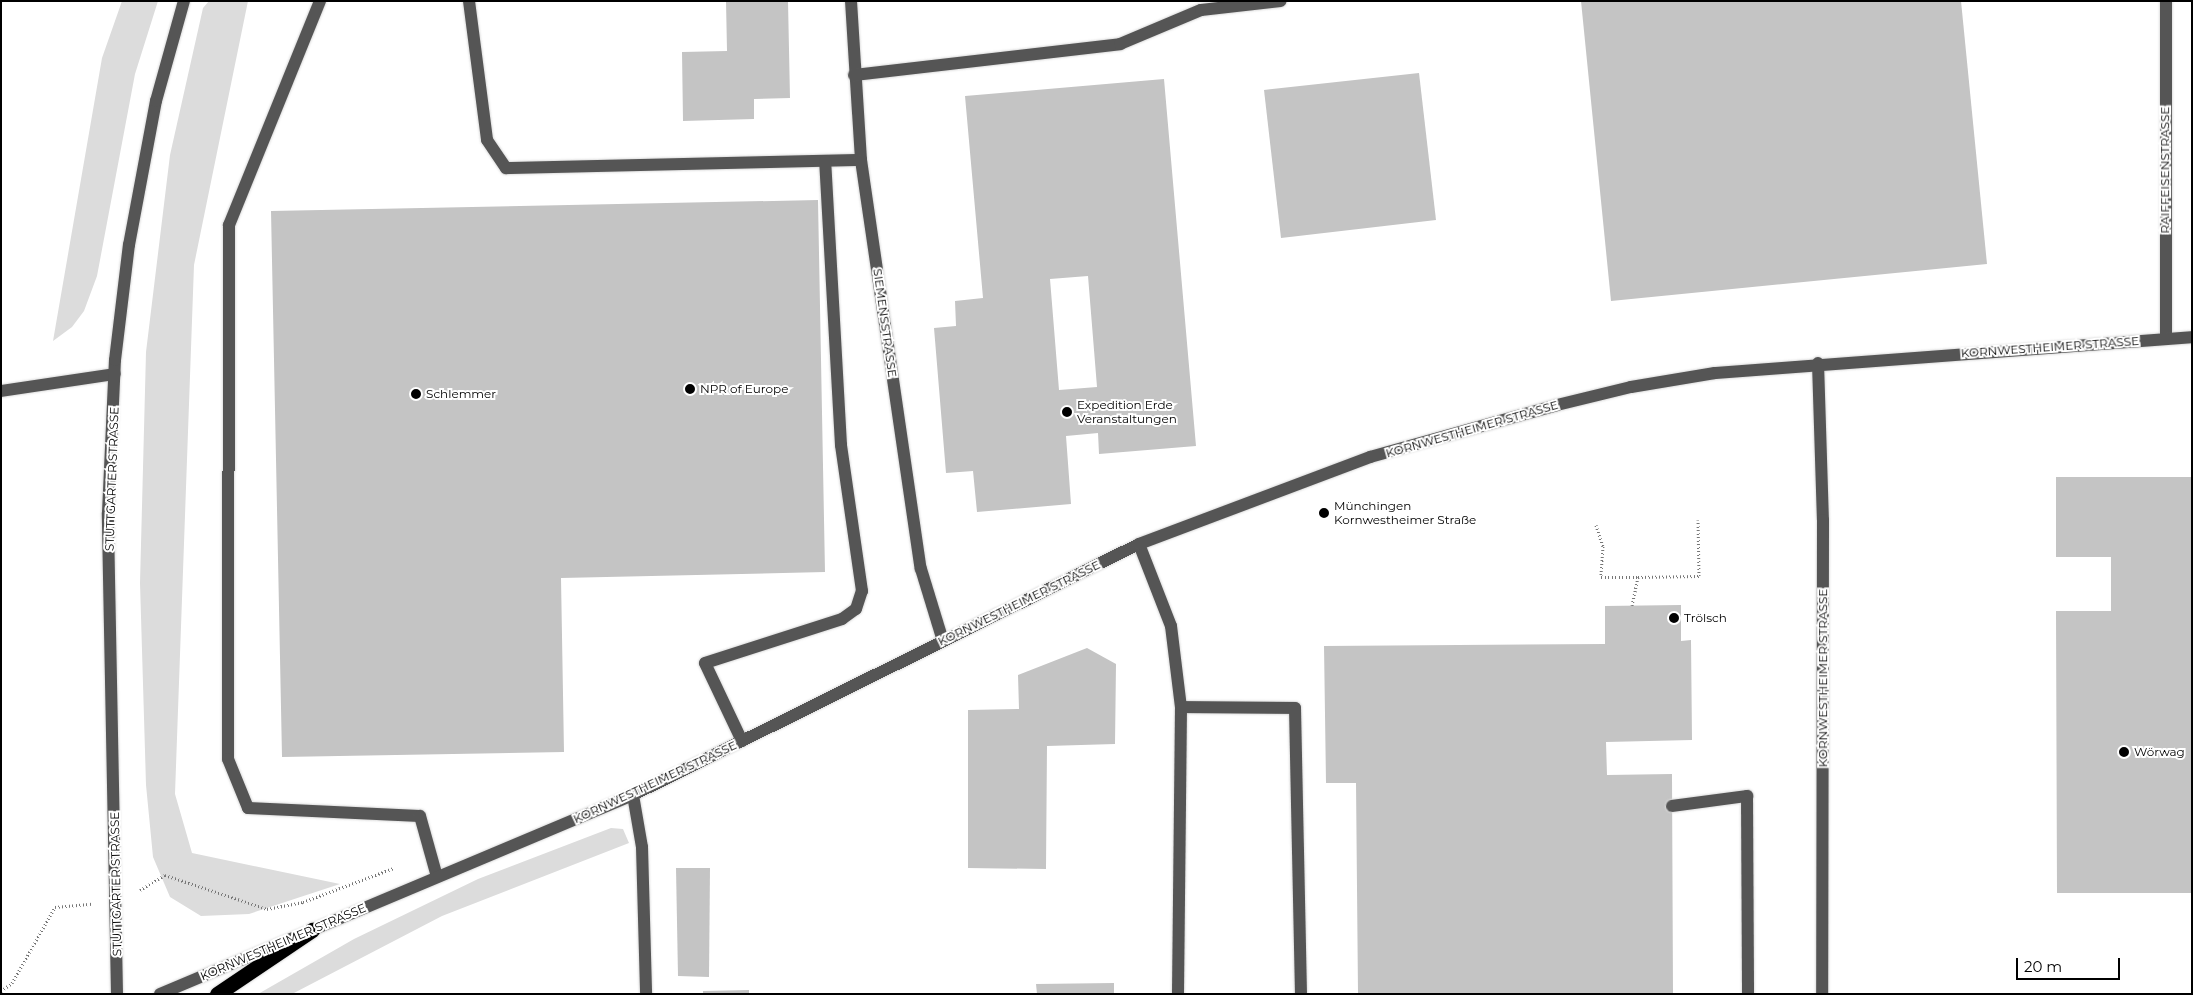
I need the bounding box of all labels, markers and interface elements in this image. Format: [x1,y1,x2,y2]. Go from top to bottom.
street label: RAIFFEISENSTRASSE [2158,106,2172,234]
street label: SIEMENSSTRASSE [870,268,900,378]
street label: KORNWESTHEIMER STRASSE [1960,334,2140,360]
place label: NPR of Europe [700,382,788,396]
marker: NPR of Europe [684,383,696,395]
place label: Schlemmer [426,387,496,401]
marker: Schlemmer [410,388,422,400]
street label: KORNWESTHEIMER STRASSE [1384,397,1560,461]
place label: Expedition Erde Veranstaltungen [1077,398,1177,426]
marker: Expedition Erde Veranstaltungen [1061,406,1073,418]
street label: STUTTGARTER STRASSE [102,407,122,551]
place label: Münchingen Kornwestheimer Straße [1334,499,1476,527]
marker: Münchingen Kornwestheimer Straße [1318,507,1330,519]
street label: KORNWESTHEIMER STRASSE [936,557,1102,649]
street label: KORNWESTHEIMER STRASSE [1816,589,1830,767]
place label: Trölsch [1684,611,1727,625]
marker: Trölsch [1668,612,1680,624]
street label: KORNWESTHEIMER STRASSE [571,738,739,826]
place label: Wörwag [2134,745,2185,759]
marker: Wörwag [2118,746,2130,758]
street label: STUTTGARTER STRASSE [108,812,124,956]
street label: KORNWESTHEIMER STRASSE [198,900,368,984]
scale bar [2018,948,2122,980]
text: 20 m [2024,957,2062,976]

